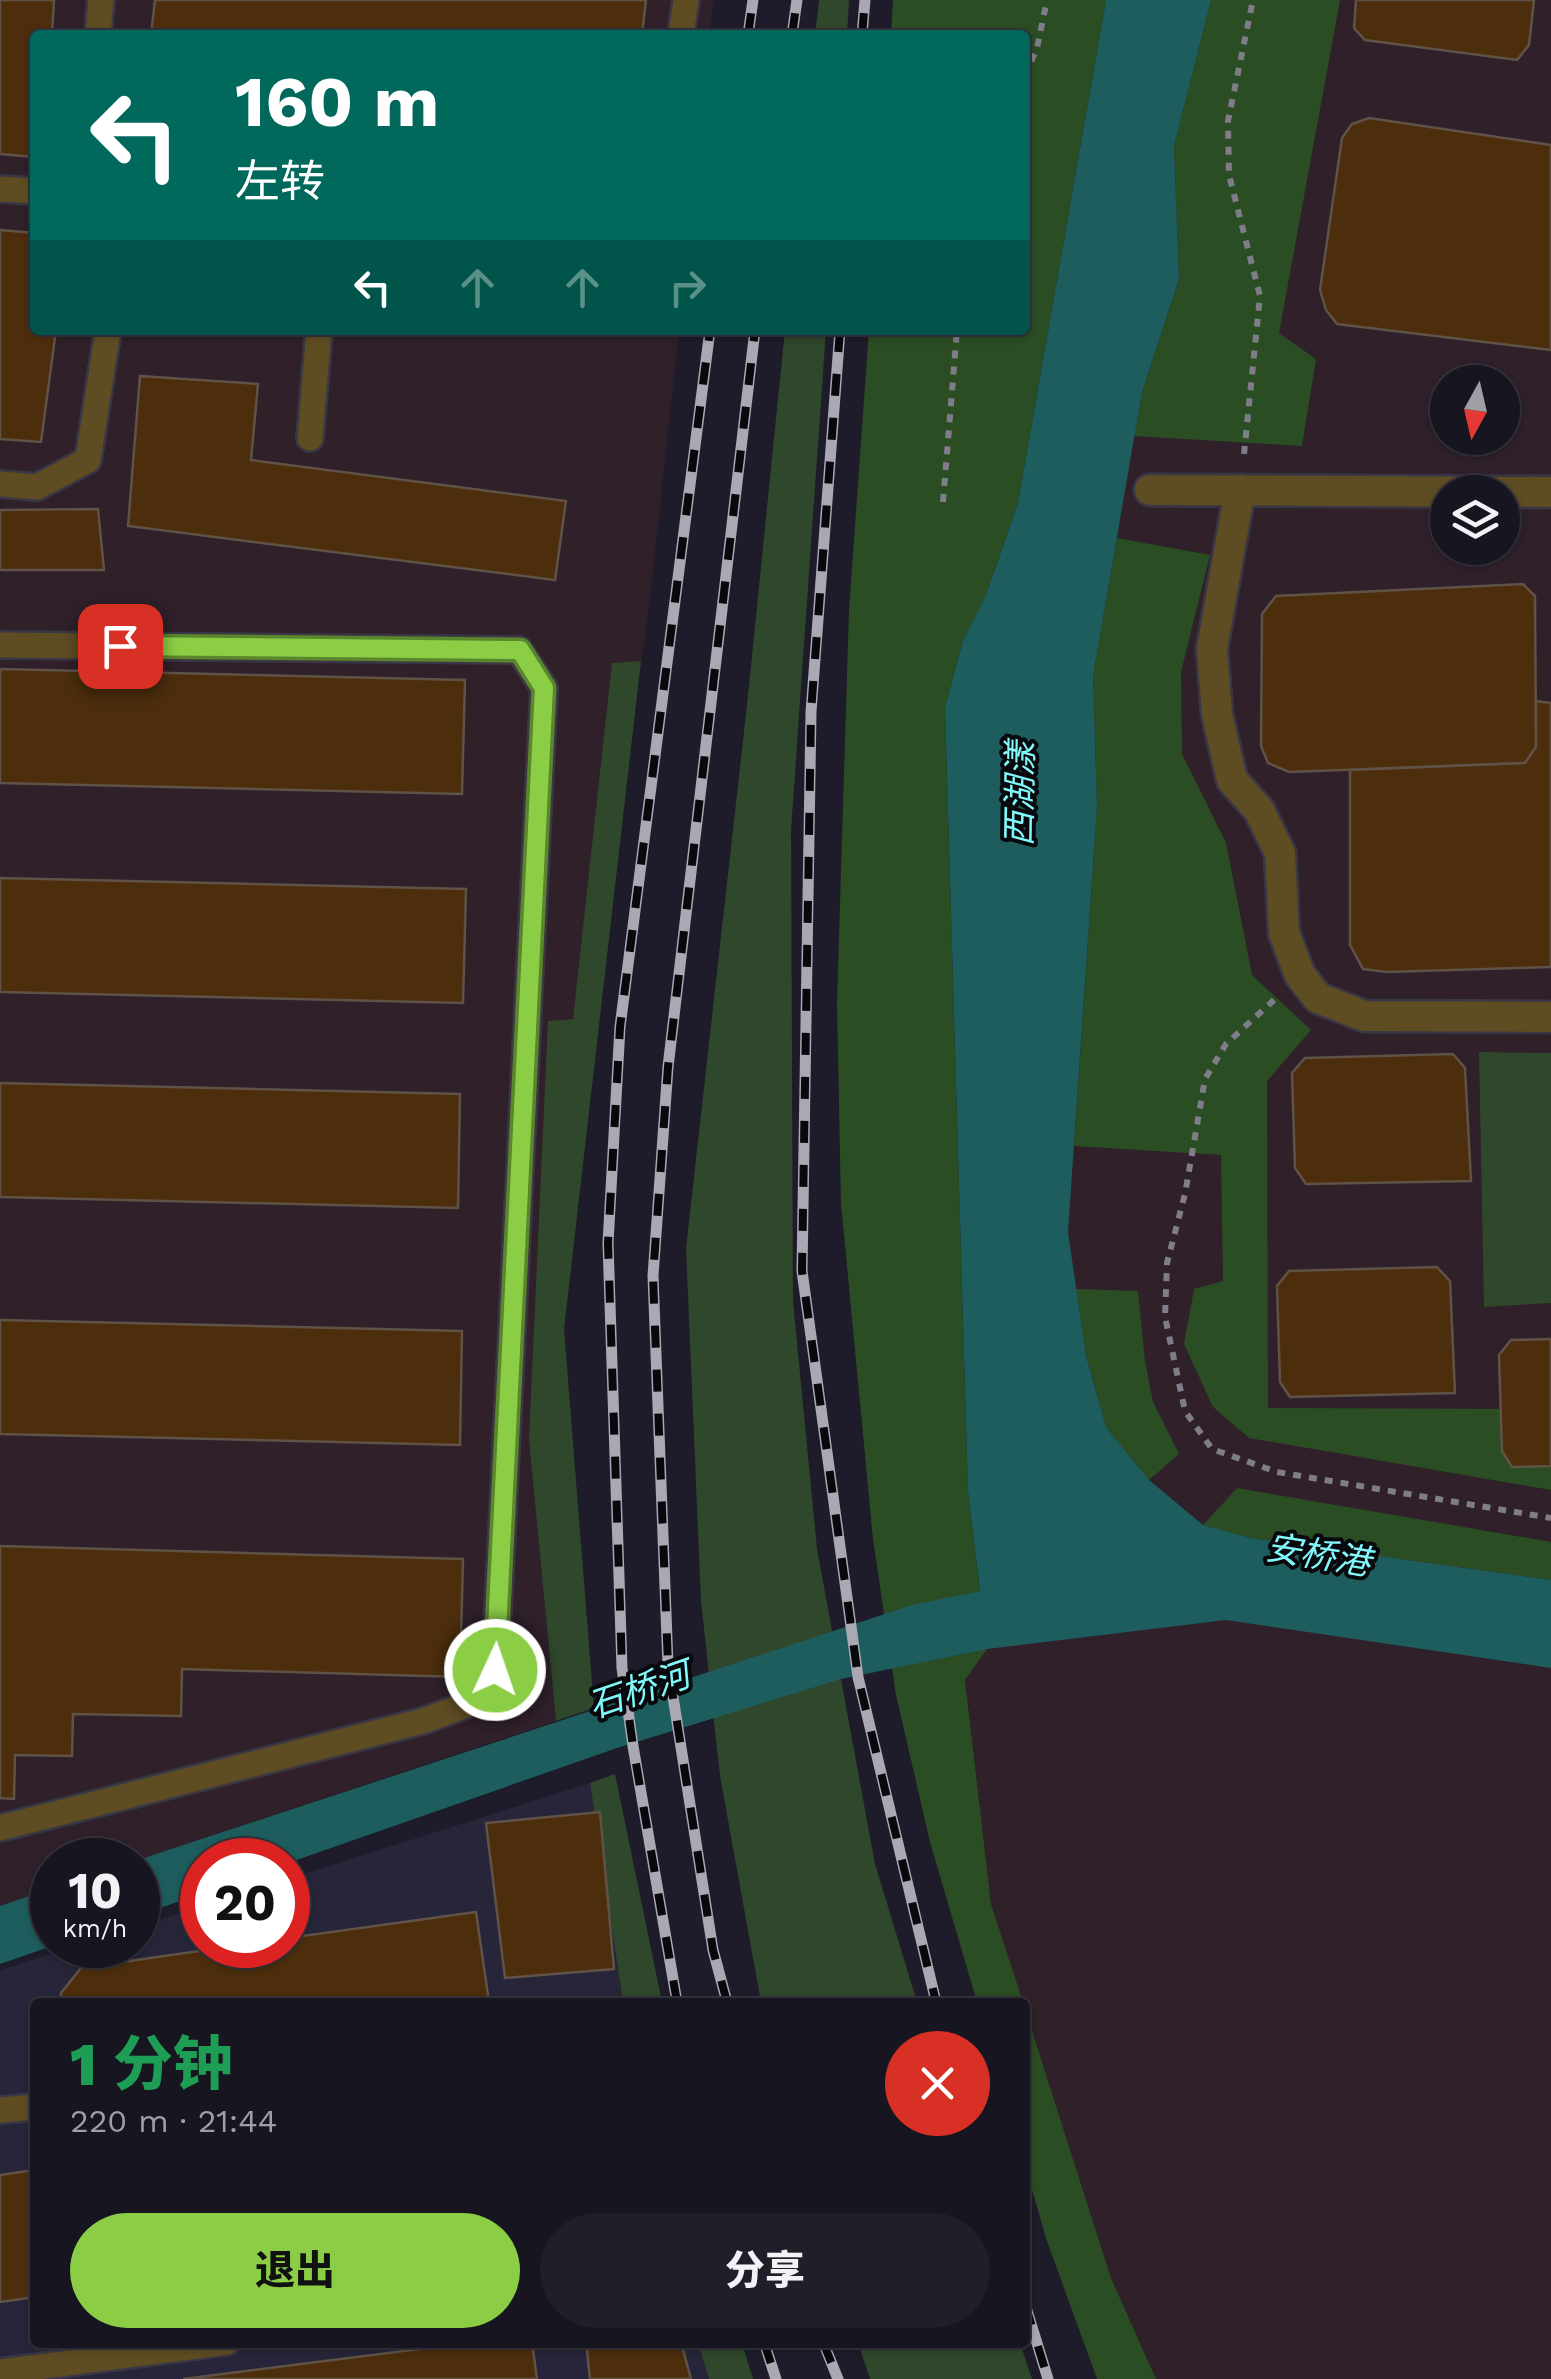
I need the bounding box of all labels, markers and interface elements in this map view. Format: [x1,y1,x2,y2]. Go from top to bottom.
text: 160 m [235,61,439,143]
icon: left [70,70,200,200]
text: 左转 [235,155,325,208]
icon: left [345,260,400,315]
icon: ahead [450,260,505,315]
icon: ahead [555,260,610,315]
icon: right [660,260,715,315]
north arrow [1430,365,1520,455]
map controls [1430,365,1520,565]
button: layers [1430,475,1520,565]
pin [78,604,163,689]
icon: arrive [93,619,148,674]
water label: 西湖漾 [998,737,1042,847]
water label: 安桥港 [1263,1526,1378,1585]
position arrow [443,1618,547,1722]
water label: 石桥河 [583,1651,701,1727]
speed limit sign: 20 [180,1838,310,1968]
text: 10 [68,1861,122,1920]
text: km/h [63,1914,127,1943]
text: 1 分钟 [70,2029,233,2100]
button: close [885,2031,990,2136]
text: 220 m · 21:44 [70,2102,277,2140]
button: 退出 [70,2213,520,2328]
button: 分享 [540,2213,990,2328]

